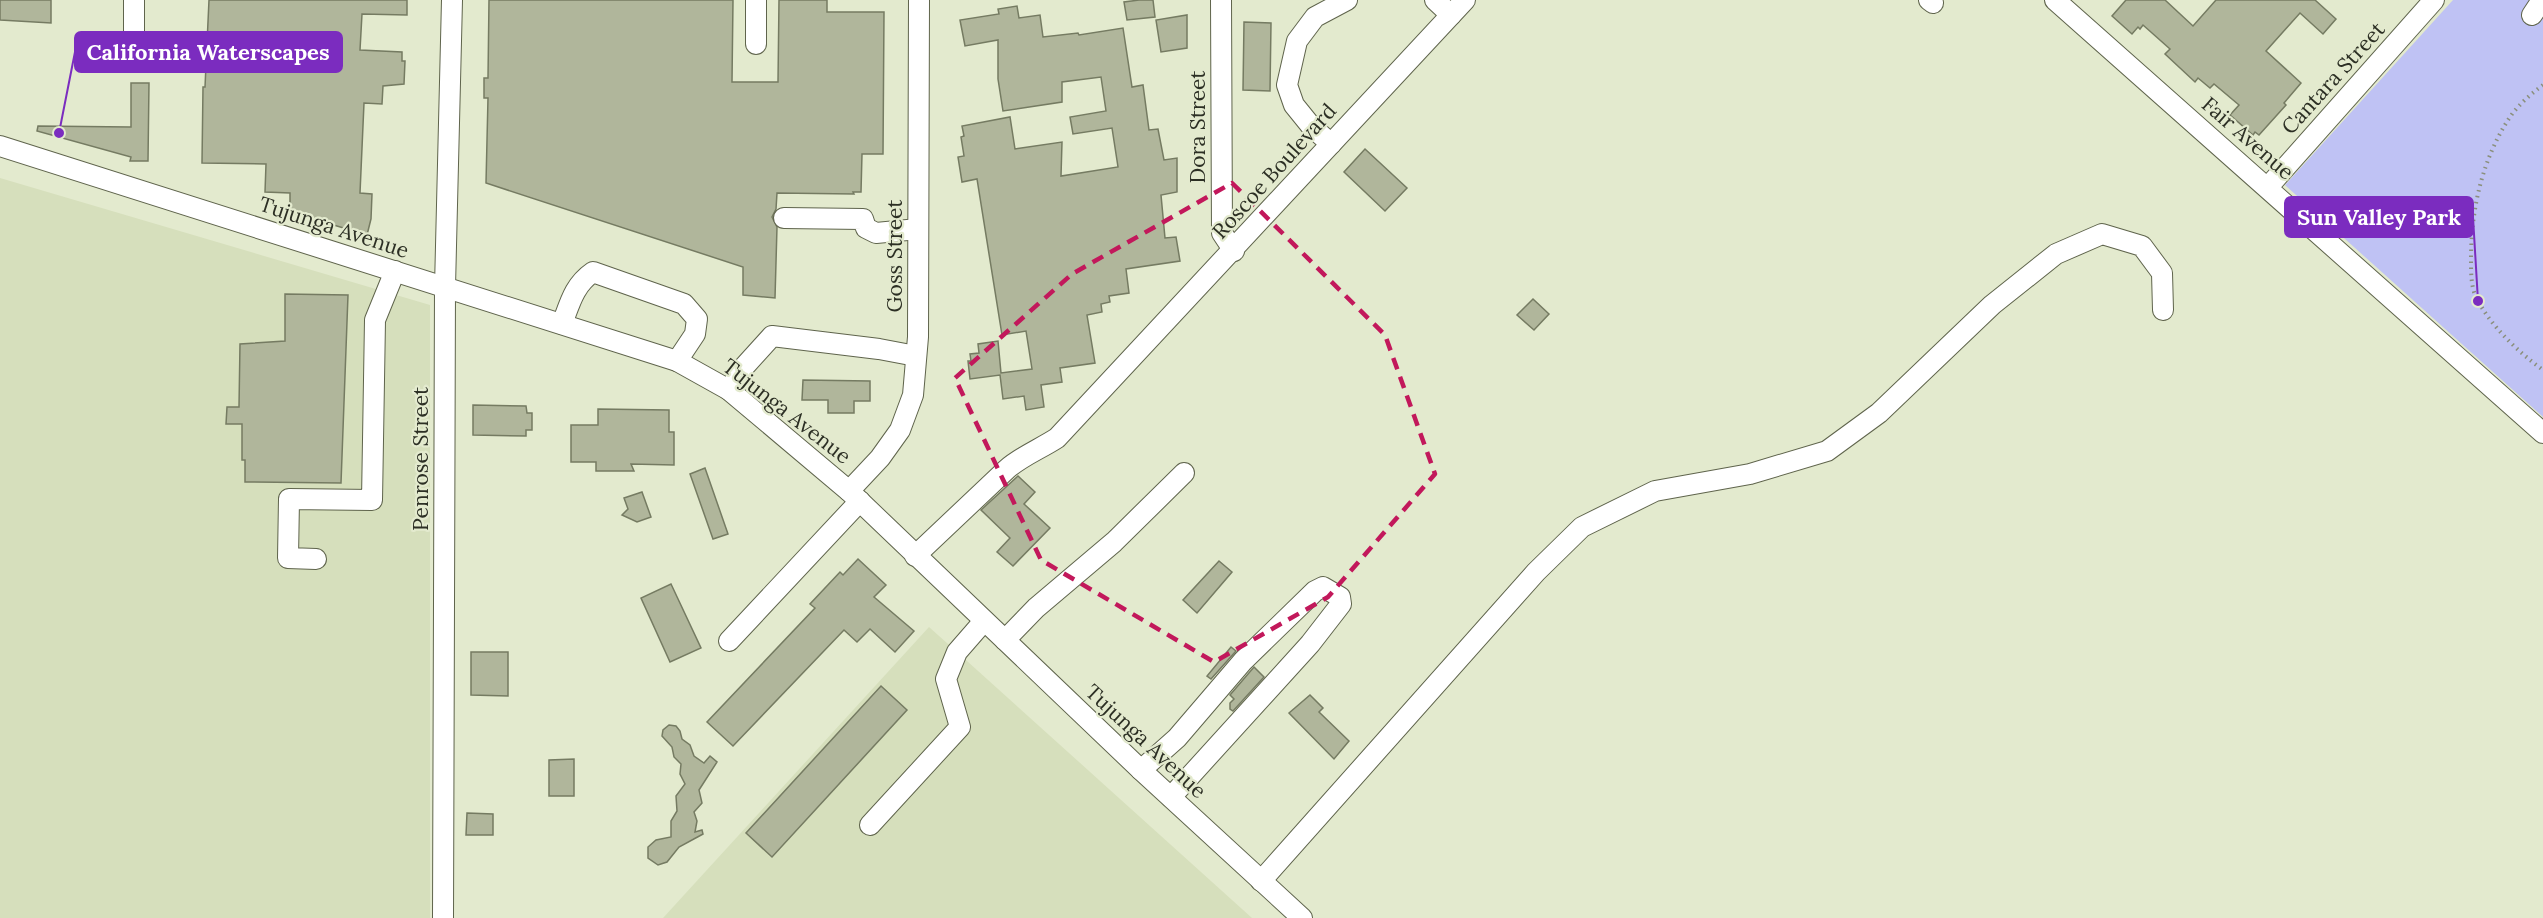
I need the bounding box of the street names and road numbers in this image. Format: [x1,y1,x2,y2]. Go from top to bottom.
street label: Cantara Street [2275,16,2391,140]
street label: Dora Street [1184,70,1211,183]
street label: Fair Avenue [2196,91,2300,185]
street label: Roscoe Boulevard [1206,98,1342,244]
street label: Tujunga Avenue [256,190,412,264]
street label: Goss Street [881,199,908,312]
street label: Tujunga Avenue [717,352,857,470]
street label: Penrose Street [407,386,434,531]
street label: Tujunga Avenue [1080,678,1212,804]

